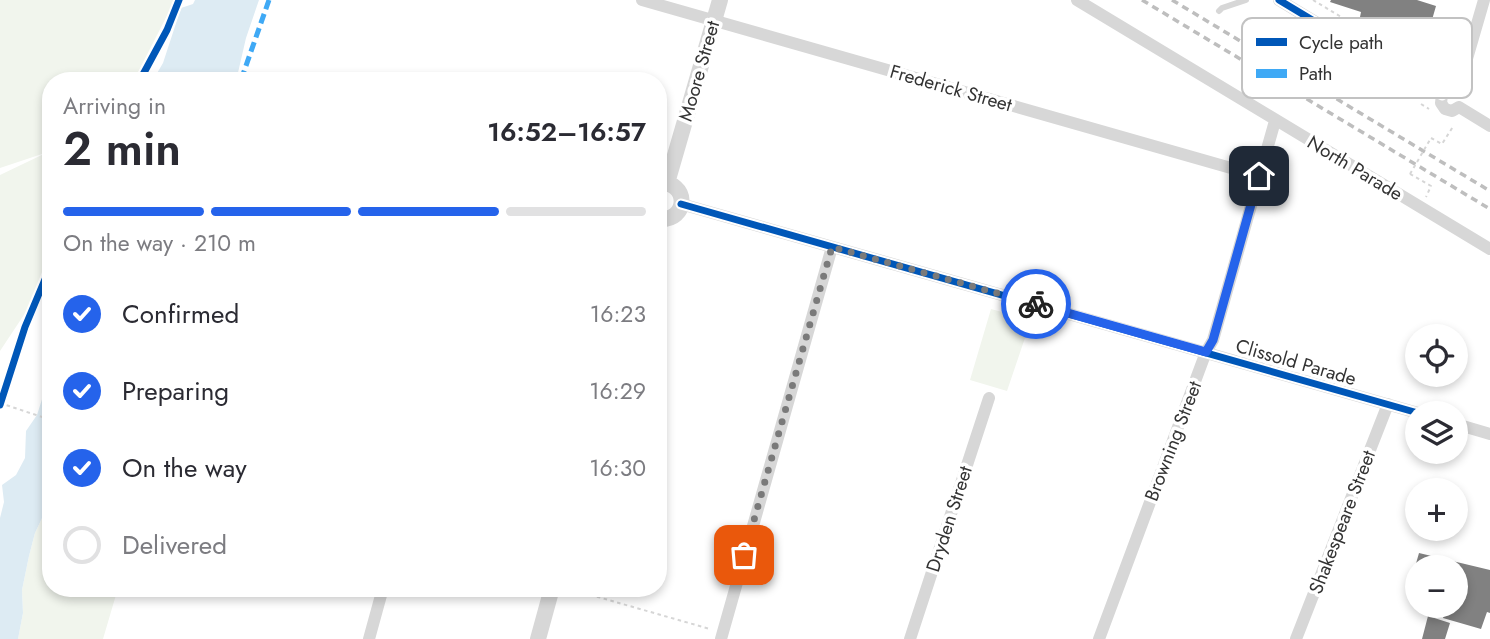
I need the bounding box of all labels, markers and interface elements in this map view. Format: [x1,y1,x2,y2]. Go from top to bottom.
street label: Moore Street [672,17,726,124]
legend [1242,18,1472,98]
text: Cycle path [1299,29,1384,56]
street label: Frederick Street [887,58,1016,118]
text: Path [1299,60,1333,87]
text: Arriving in [63,89,166,123]
text: 16:52–16:57 [487,113,646,151]
text: 2 min [63,116,181,182]
street label: North Parade [1302,129,1408,207]
pin [1229,146,1289,206]
icon: home [1240,157,1278,195]
text: On the way · 210 m [63,226,256,260]
courier [1001,269,1071,339]
icon: bike [1017,285,1055,323]
icon: check [63,295,101,333]
text: Confirmed [122,295,239,333]
text: 16:23 [590,297,646,331]
map controls [1405,324,1468,618]
button: locate [1405,324,1468,387]
street label: Clissold Parade [1233,332,1360,392]
icon: check [63,372,101,410]
text: Preparing [122,372,229,410]
text: 16:29 [589,374,646,408]
street label: Browning Street [1138,377,1208,505]
button: layers [1405,401,1468,464]
street label: Shakespeare Street [1302,446,1382,598]
icon: check [63,449,101,487]
text: On the way [122,449,247,487]
text: 16:30 [589,451,646,485]
street label: Dryden Street [919,462,979,575]
button: + [1405,478,1468,541]
pin [714,525,774,585]
text: Delivered [122,526,227,564]
icon: bag [725,536,763,574]
button: − [1405,555,1468,618]

